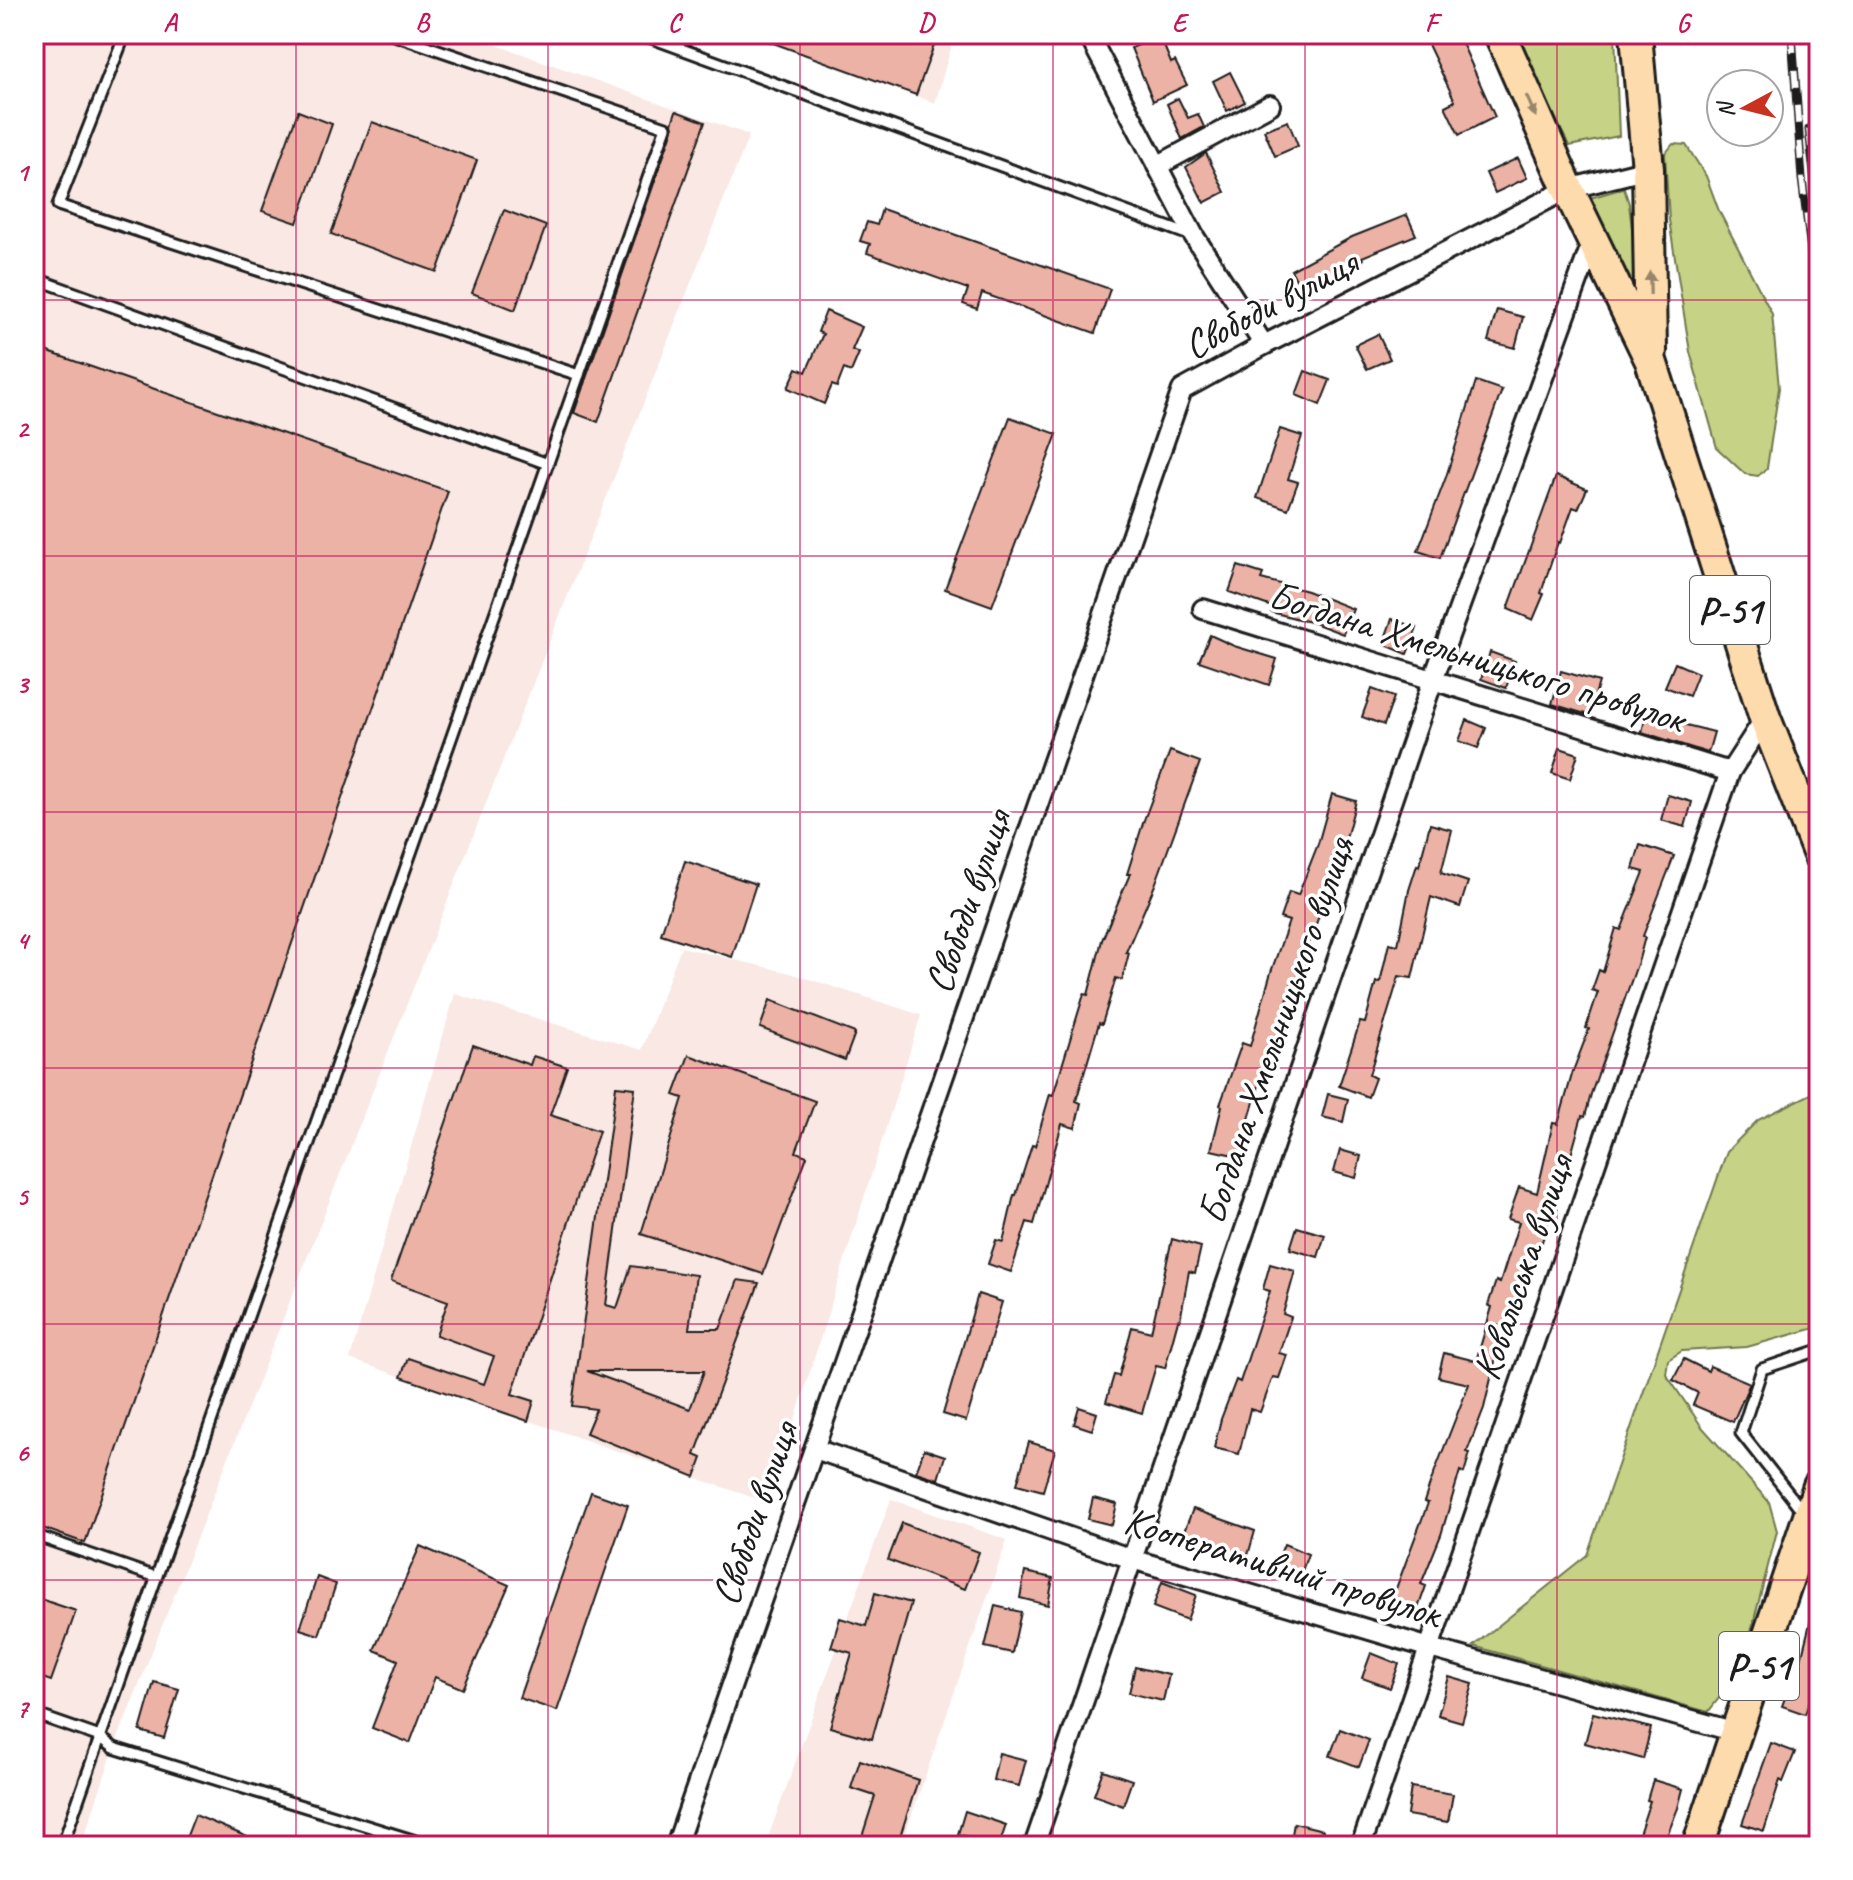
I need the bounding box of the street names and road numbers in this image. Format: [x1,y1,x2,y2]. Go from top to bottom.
street label: Свободи вулиця [1175,236,1369,371]
street label: Богдана Хмельницького провулок [1263,570,1694,745]
road number: Р-51 [1690,576,1770,644]
street label: Свободи вулиця [913,800,1024,999]
street label: Богдана Хмельницького вулиця [1186,829,1366,1230]
street label: Ковальська вулиця [1461,1145,1586,1386]
street label: Свободи вулиця [700,1412,811,1611]
street label: Кооперативний провулок [1118,1495,1450,1640]
road number: Р-51 [1719,1632,1799,1700]

